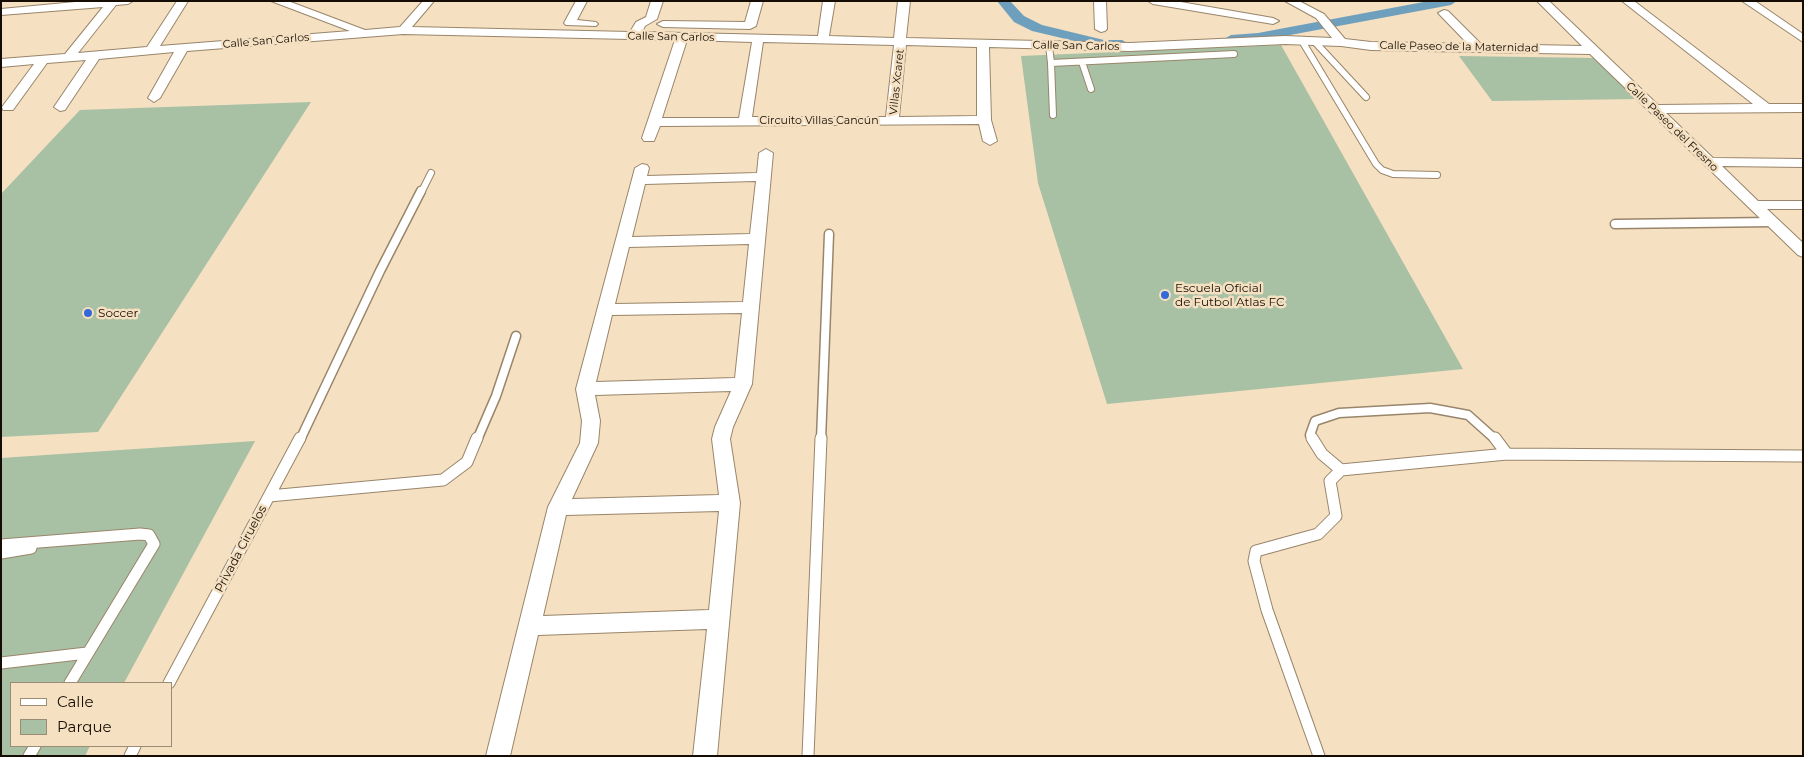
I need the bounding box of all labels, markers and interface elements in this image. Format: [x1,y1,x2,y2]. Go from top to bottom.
street label: Calle San Carlos [627,30,715,44]
street label: Calle San Carlos [222,31,310,51]
street label: Calle San Carlos [1032,39,1120,53]
street label: Calle Paseo de la Maternidad [1379,39,1539,55]
street label: Villas Xcaret [887,48,907,116]
street label: Calle Paseo del Fresno [1623,80,1721,174]
street label: Circuito Villas Cancún [759,114,879,128]
place label: Escuela Oficial de Futbol Atlas FC [1175,281,1285,309]
marker: Escuela Oficial de Futbol Atlas FC [1159,289,1171,301]
place label: Soccer [98,306,138,320]
marker: Soccer [82,307,94,319]
street label: Privada Ciruelos [212,503,270,595]
legend [10,682,172,747]
text: Calle [57,692,94,711]
text: Parque [57,717,112,736]

